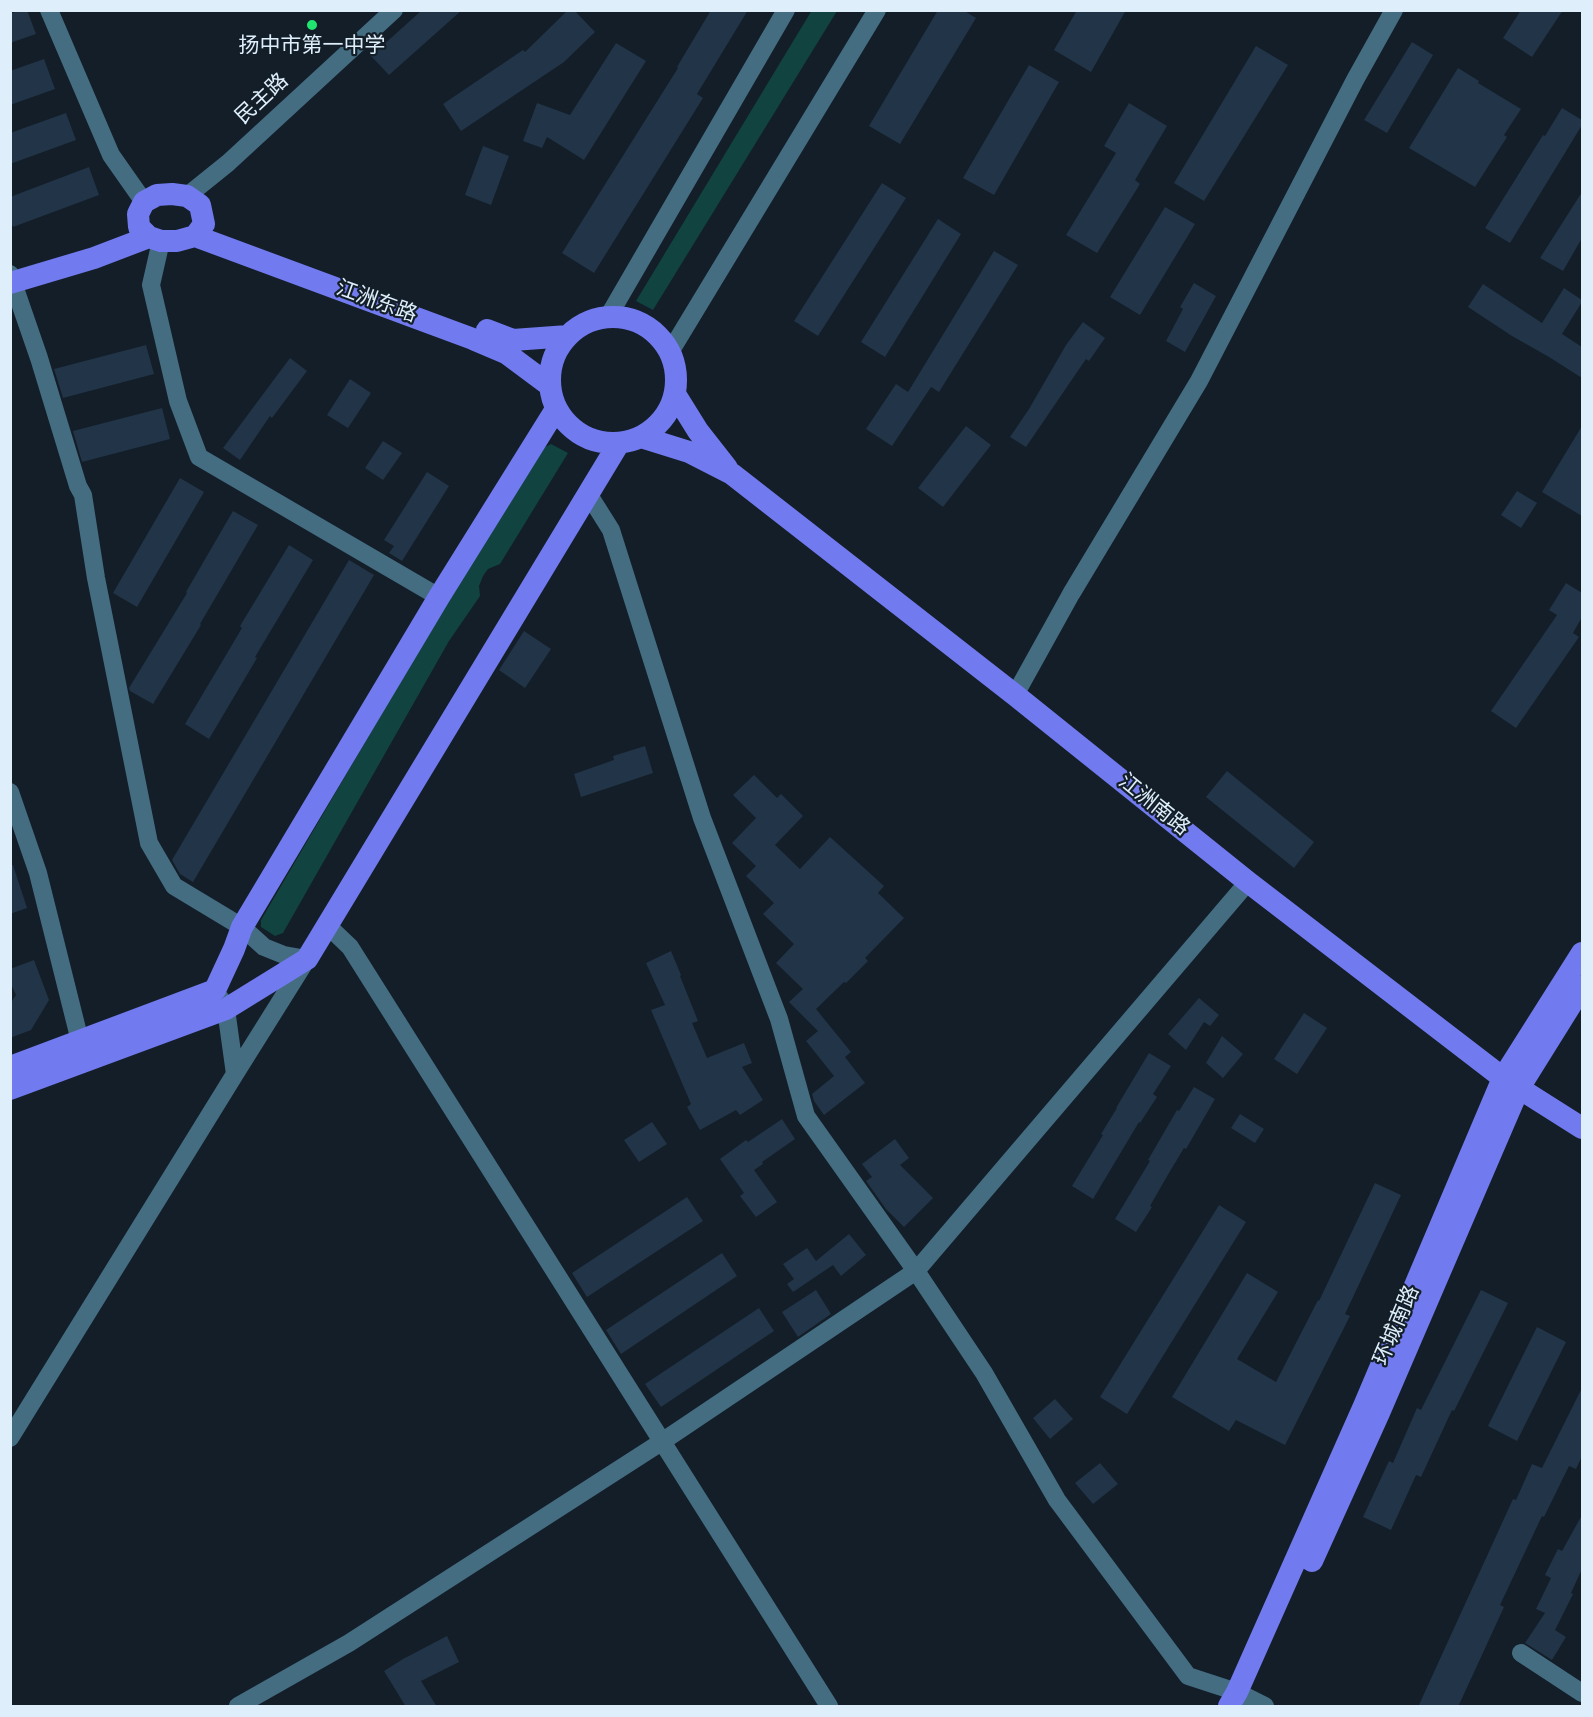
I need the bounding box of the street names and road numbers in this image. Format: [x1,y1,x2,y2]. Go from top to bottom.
street label: 民主路 [231,69,295,131]
street label: 江洲东路 [332,277,420,329]
street label: 江洲南路 [1112,770,1194,842]
street label: 环城南路 [1370,1282,1426,1370]

